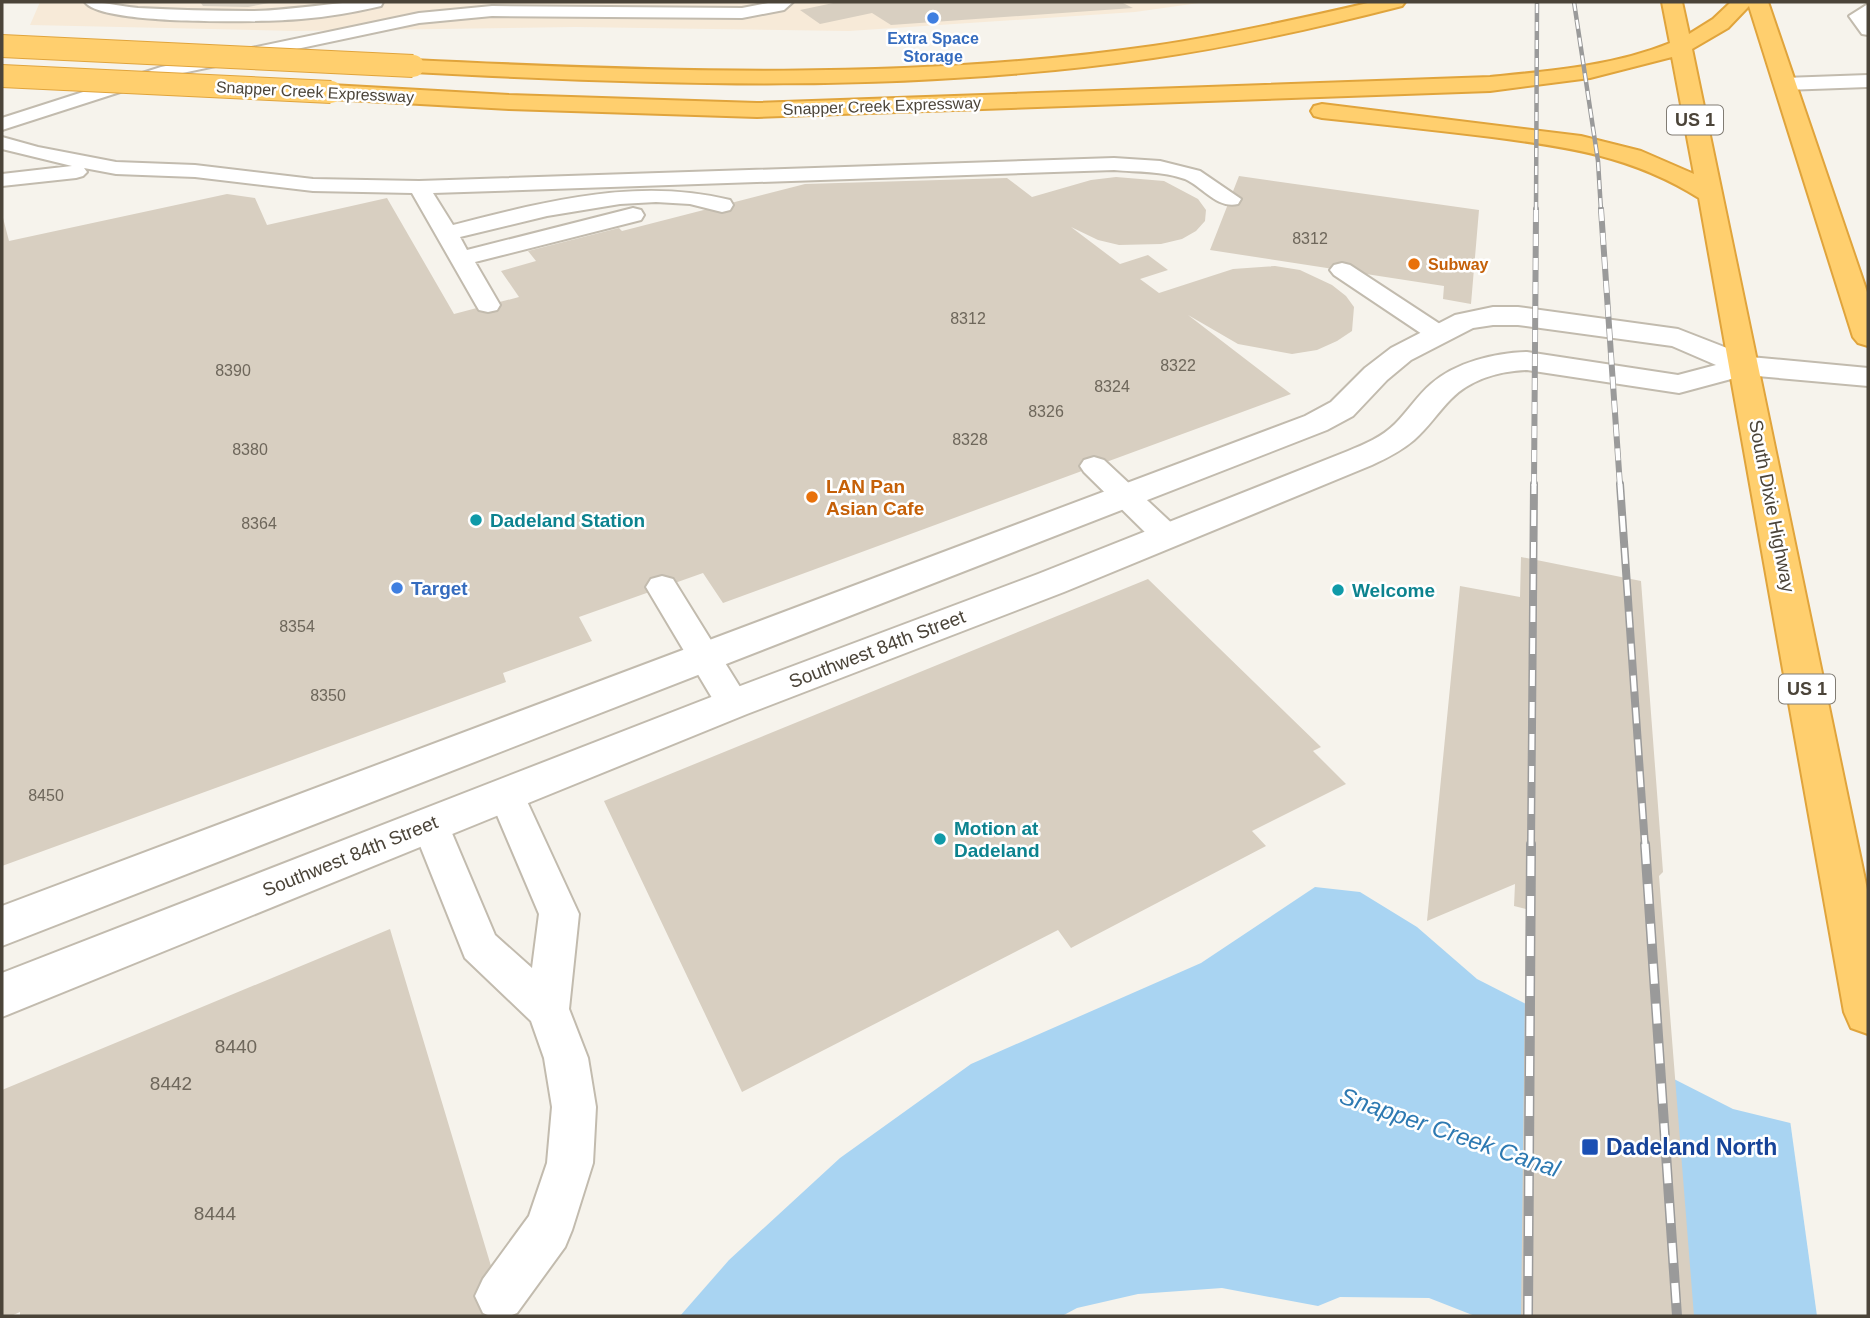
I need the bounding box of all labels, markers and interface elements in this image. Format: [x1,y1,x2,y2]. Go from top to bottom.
marker: Extra Space Storage [925,10,941,26]
place label: Extra Space Storage [887,30,979,65]
street label: Snapper Creek Expressway [216,78,414,106]
street label: Snapper Creek Expressway [783,94,981,118]
road number: US 1 [1667,106,1723,134]
house number: 8312 [1292,230,1328,247]
marker: Subway [1406,256,1422,272]
place label: Subway [1428,256,1489,273]
house number: 8312 [950,310,986,327]
house number: 8322 [1160,357,1196,374]
house number: 8390 [215,362,251,379]
house number: 8324 [1094,378,1130,395]
house number: 8326 [1028,403,1064,420]
street label: South Dixie Highway [1745,418,1799,595]
house number: 8328 [952,431,988,448]
house number: 8380 [232,441,268,458]
place label: LAN Pan Asian Cafe [826,476,924,519]
marker: LAN Pan Asian Cafe [804,489,820,505]
place label: Dadeland Station [490,510,645,531]
marker: Dadeland Station [468,512,484,528]
house number: 8364 [241,515,277,532]
place label: Target [411,578,468,599]
marker: Target [389,580,405,596]
place label: Welcome [1352,580,1435,601]
marker: Welcome [1330,582,1346,598]
street label: Southwest 84th Street [786,605,969,692]
house number: 8354 [279,618,315,635]
road number: US 1 [1779,674,1835,704]
house number: 8350 [310,687,346,704]
house number: 8450 [28,787,64,804]
street label: Southwest 84th Street [259,811,441,901]
place label: Motion at Dadeland [954,818,1040,861]
marker: Motion at Dadeland [932,831,948,847]
house number: 8440 [215,1036,257,1057]
house number: 8442 [150,1073,192,1094]
water label: Snapper Creek Canal [1336,1082,1564,1183]
place label: Dadeland North [1606,1134,1777,1160]
marker: Dadeland North [1580,1137,1600,1157]
house number: 8444 [194,1203,237,1224]

